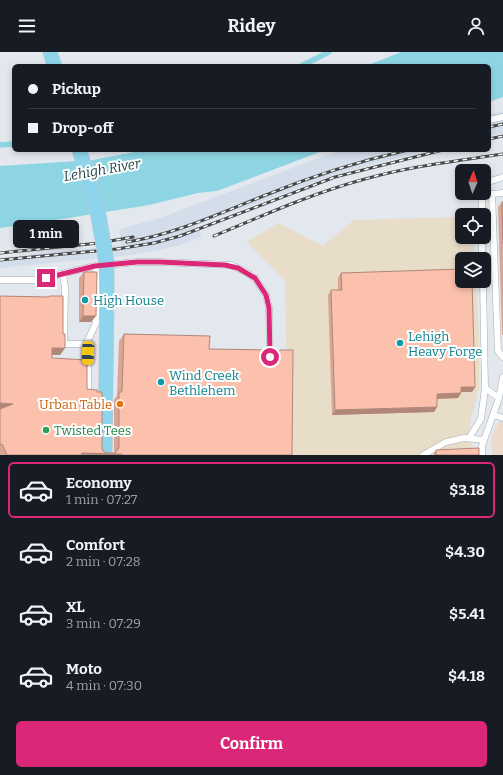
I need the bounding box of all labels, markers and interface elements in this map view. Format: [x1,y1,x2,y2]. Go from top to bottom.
icon: menu [16,15,38,37]
text: Ridey [227,15,276,37]
icon: person [465,15,487,37]
text: Pickup [52,80,101,98]
text: Drop-off [52,119,113,137]
water label: Lehigh River [62,155,143,185]
north arrow [455,164,491,200]
map controls [455,164,491,288]
button: locate [455,208,491,244]
callout: 1 min [13,220,79,248]
text: 1 min [30,226,62,241]
button: layers [455,252,491,288]
route end [37,269,55,287]
place label: High House [93,293,164,308]
marker: High House [80,295,90,305]
place label: Lehigh Heavy Forge [408,329,483,359]
marker: Lehigh Heavy Forge [395,338,405,348]
car [82,341,94,365]
route start [261,348,279,366]
place label: Wind Creek Bethlehem [169,368,240,398]
marker: Wind Creek Bethlehem [156,377,166,387]
place label: Urban Table [39,397,112,412]
marker: Urban Table [115,399,125,409]
place label: Twisted Tees [54,423,131,438]
marker: Twisted Tees [41,425,51,435]
icon: car [18,472,54,508]
text: Economy [66,474,132,492]
text: $3.18 [449,481,485,499]
text: 1 min · 07:27 [66,492,137,507]
icon: car [18,534,54,570]
text: Comfort [66,536,125,554]
text: $4.30 [445,543,485,561]
text: 2 min · 07:28 [66,554,141,569]
icon: car [18,596,54,632]
text: XL [66,598,85,616]
text: $5.41 [449,605,485,623]
text: 3 min · 07:29 [66,616,141,631]
icon: car [18,658,54,694]
text: Moto [66,660,102,678]
text: $4.18 [448,667,485,685]
text: 4 min · 07:30 [66,678,142,693]
button: Confirm [16,721,487,767]

